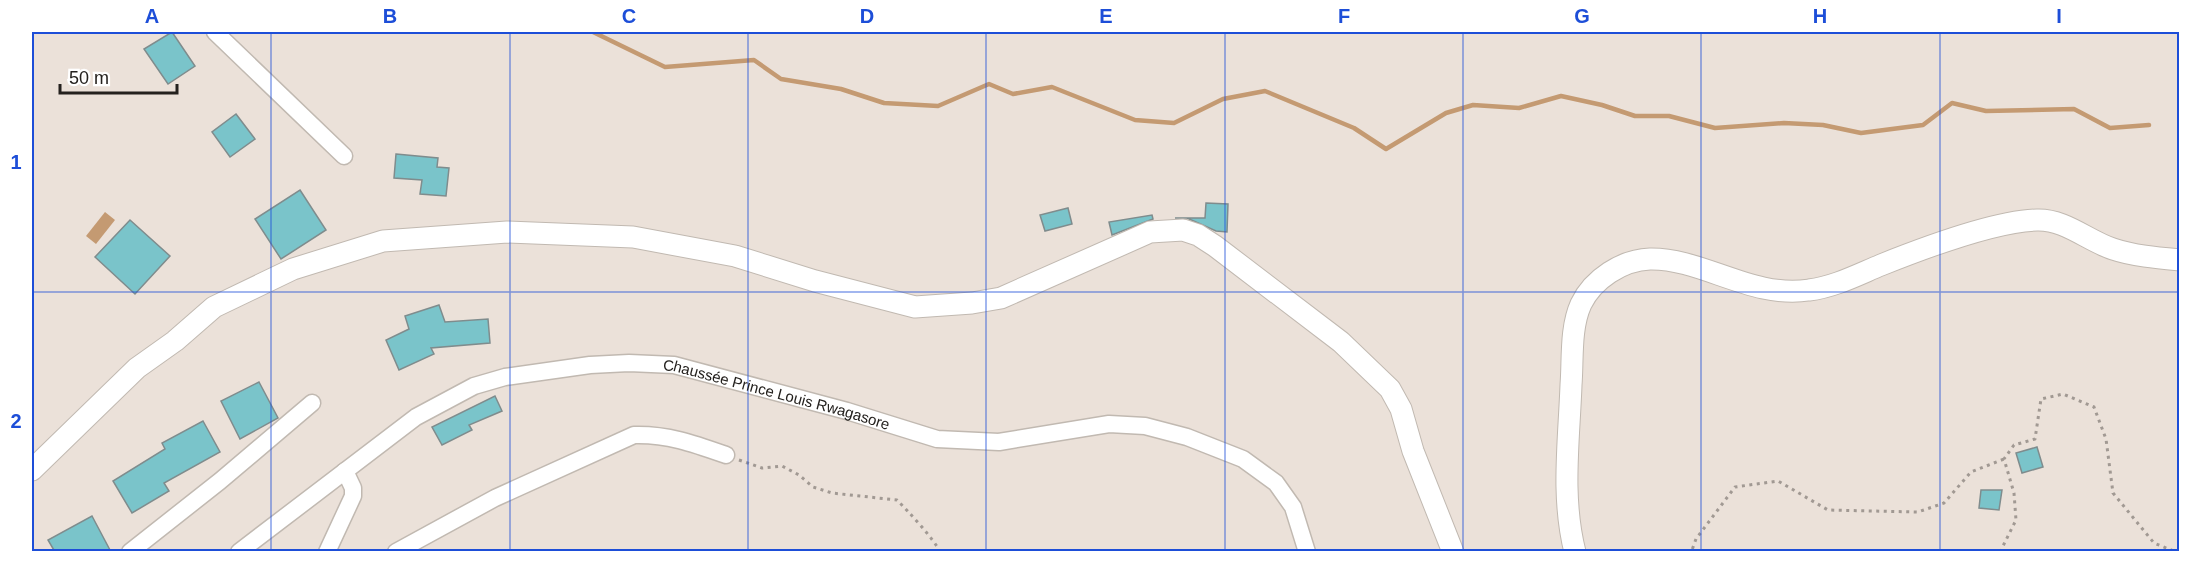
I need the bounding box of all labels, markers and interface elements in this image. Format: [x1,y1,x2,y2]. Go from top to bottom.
text: A [145,5,159,27]
text: B [383,5,397,27]
text: C [622,5,636,27]
text: D [860,5,874,27]
text: E [1099,5,1113,27]
text: F [1338,5,1350,27]
text: G [1574,5,1590,27]
text: H [1813,5,1827,27]
text: I [2056,5,2062,27]
scale bar [60,57,177,95]
text: 50 m [69,68,109,88]
text: 1 [10,151,22,173]
street label: Chaussée Prince Louis Rwagasore [663,356,892,432]
text: 2 [10,410,22,432]

